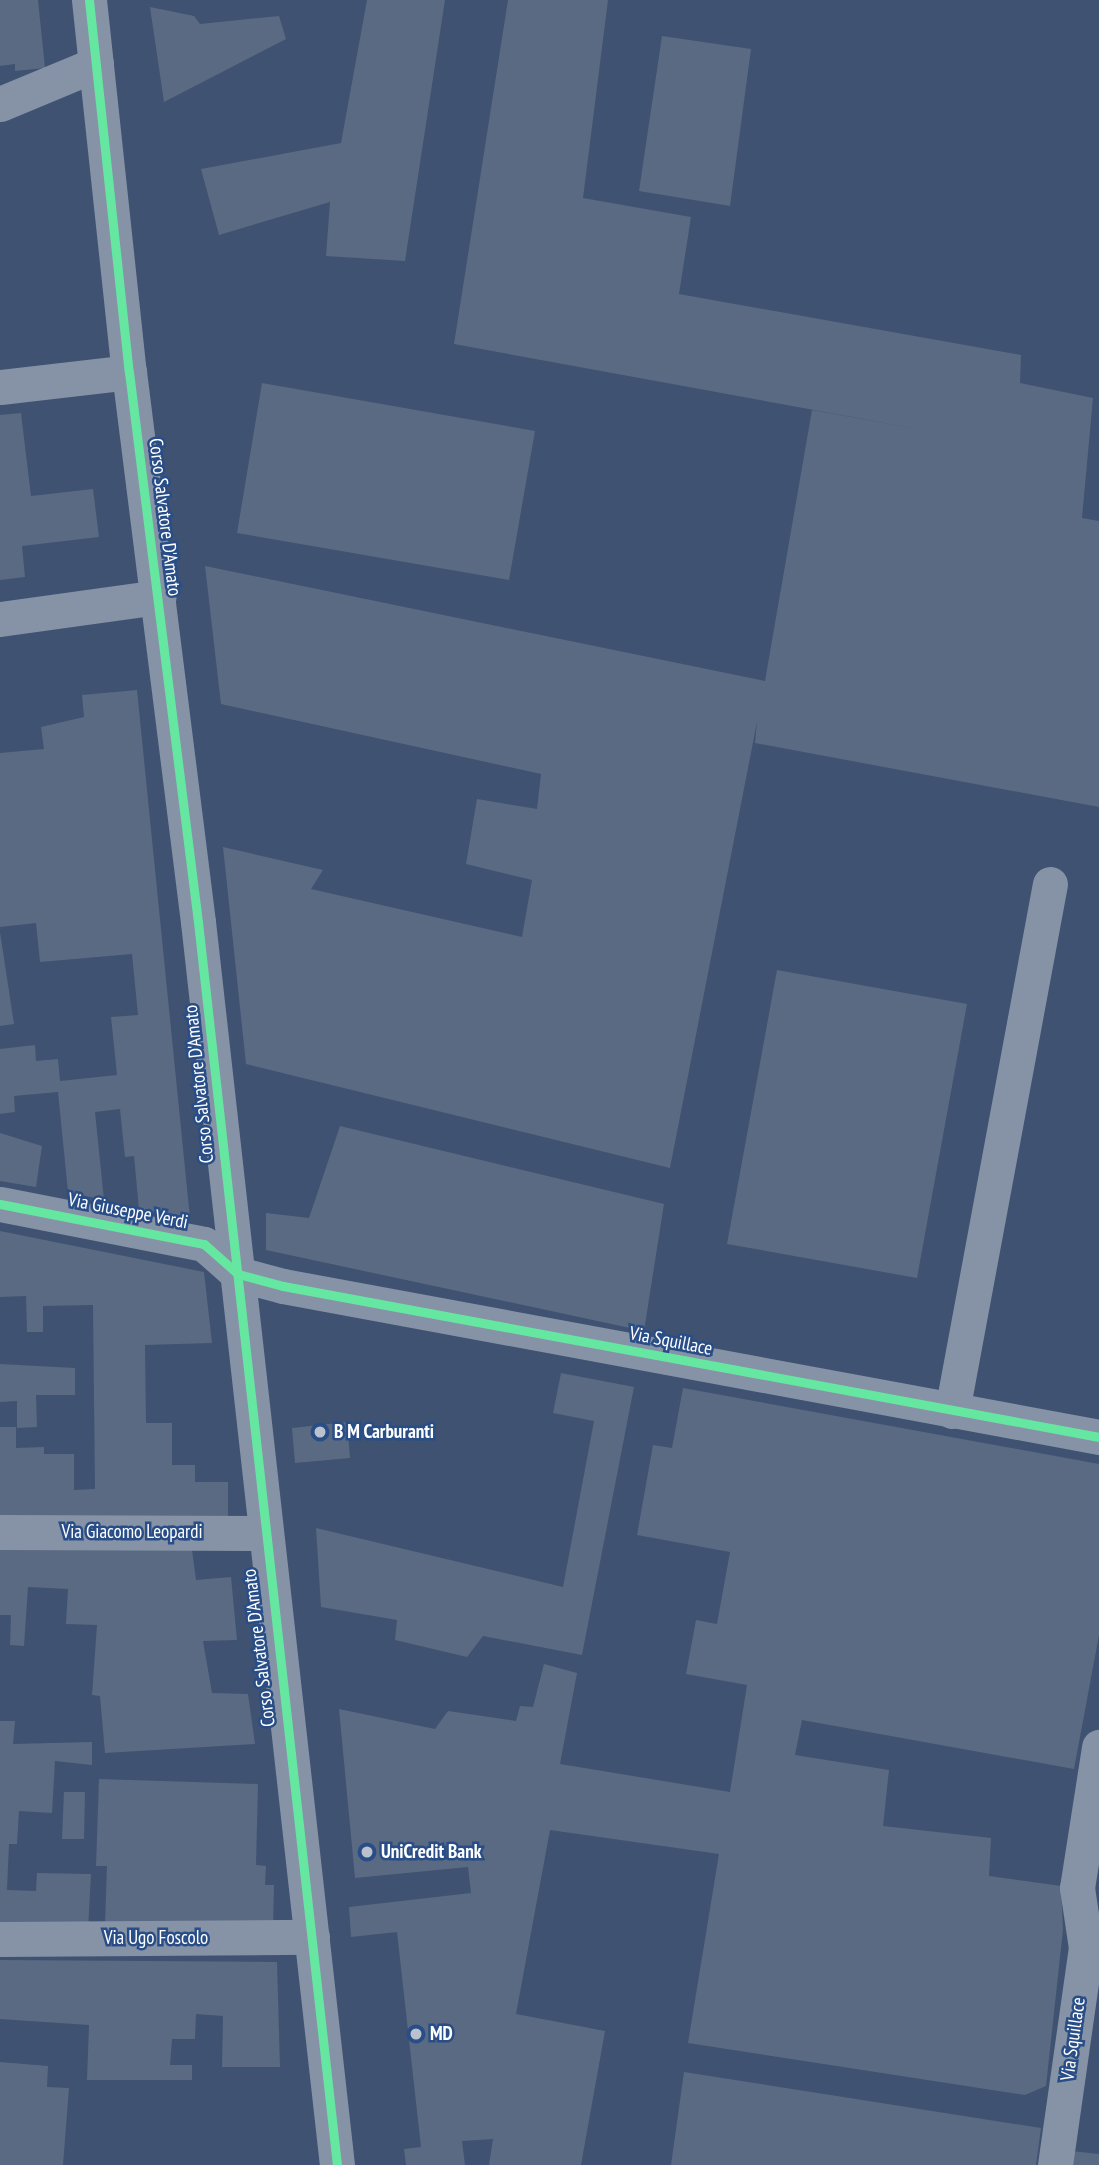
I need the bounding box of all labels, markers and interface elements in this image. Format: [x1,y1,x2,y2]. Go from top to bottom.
street label: Corso Salvatore D'Amato [144,437,186,597]
street label: Corso Salvatore D'Amato [179,1004,219,1164]
street label: Via Giuseppe Verdi [66,1188,190,1234]
street label: Via Squillace [628,1322,714,1360]
place label: B M Carburanti [334,1421,434,1443]
marker: B M Carburanti [312,1424,328,1440]
street label: Via Giacomo Leopardi [61,1521,203,1543]
street label: Corso Salvatore D'Amato [238,1568,280,1728]
place label: UniCredit Bank [381,1841,481,1863]
marker: UniCredit Bank [359,1844,375,1860]
street label: Via Ugo Foscolo [104,1927,208,1949]
street label: Via Squillace [1056,1996,1090,2082]
place label: MD [430,2023,453,2045]
marker: MD [408,2026,424,2042]

